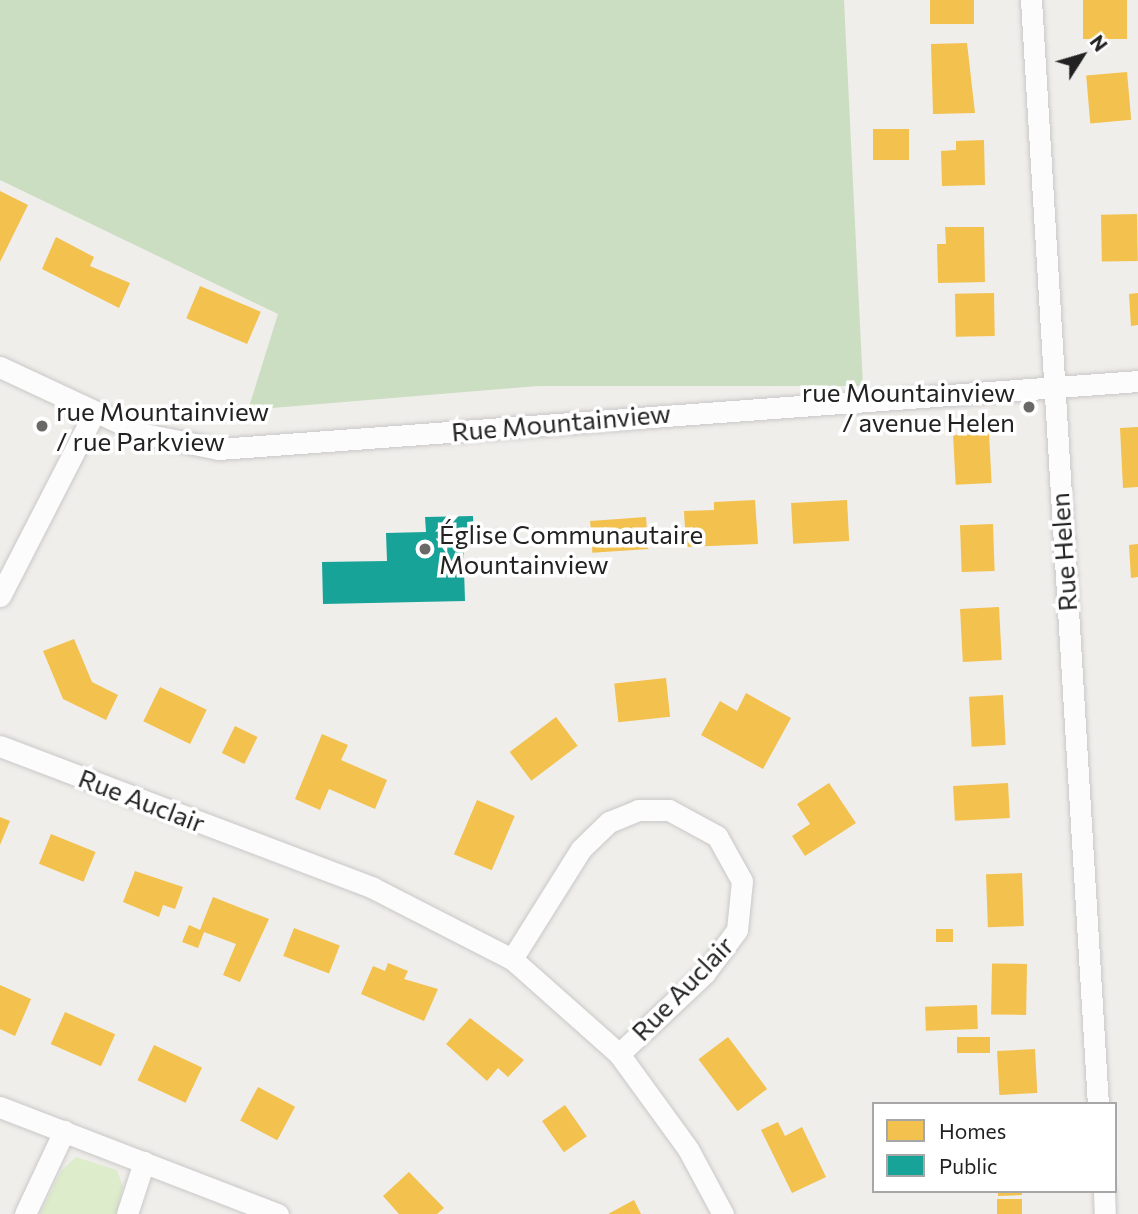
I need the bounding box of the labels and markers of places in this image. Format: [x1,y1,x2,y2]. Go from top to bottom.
place label: rue Mountainview / avenue Helen [802,376,1015,438]
place label: rue Mountainview / rue Parkview [56,395,269,457]
marker: rue Mountainview / avenue Helen [1021,399,1037,415]
marker: rue Mountainview / rue Parkview [34,418,50,434]
place label: Église Communautaire Mountainview [439,518,703,580]
marker: Église Communautaire Mountainview [417,541,433,557]

